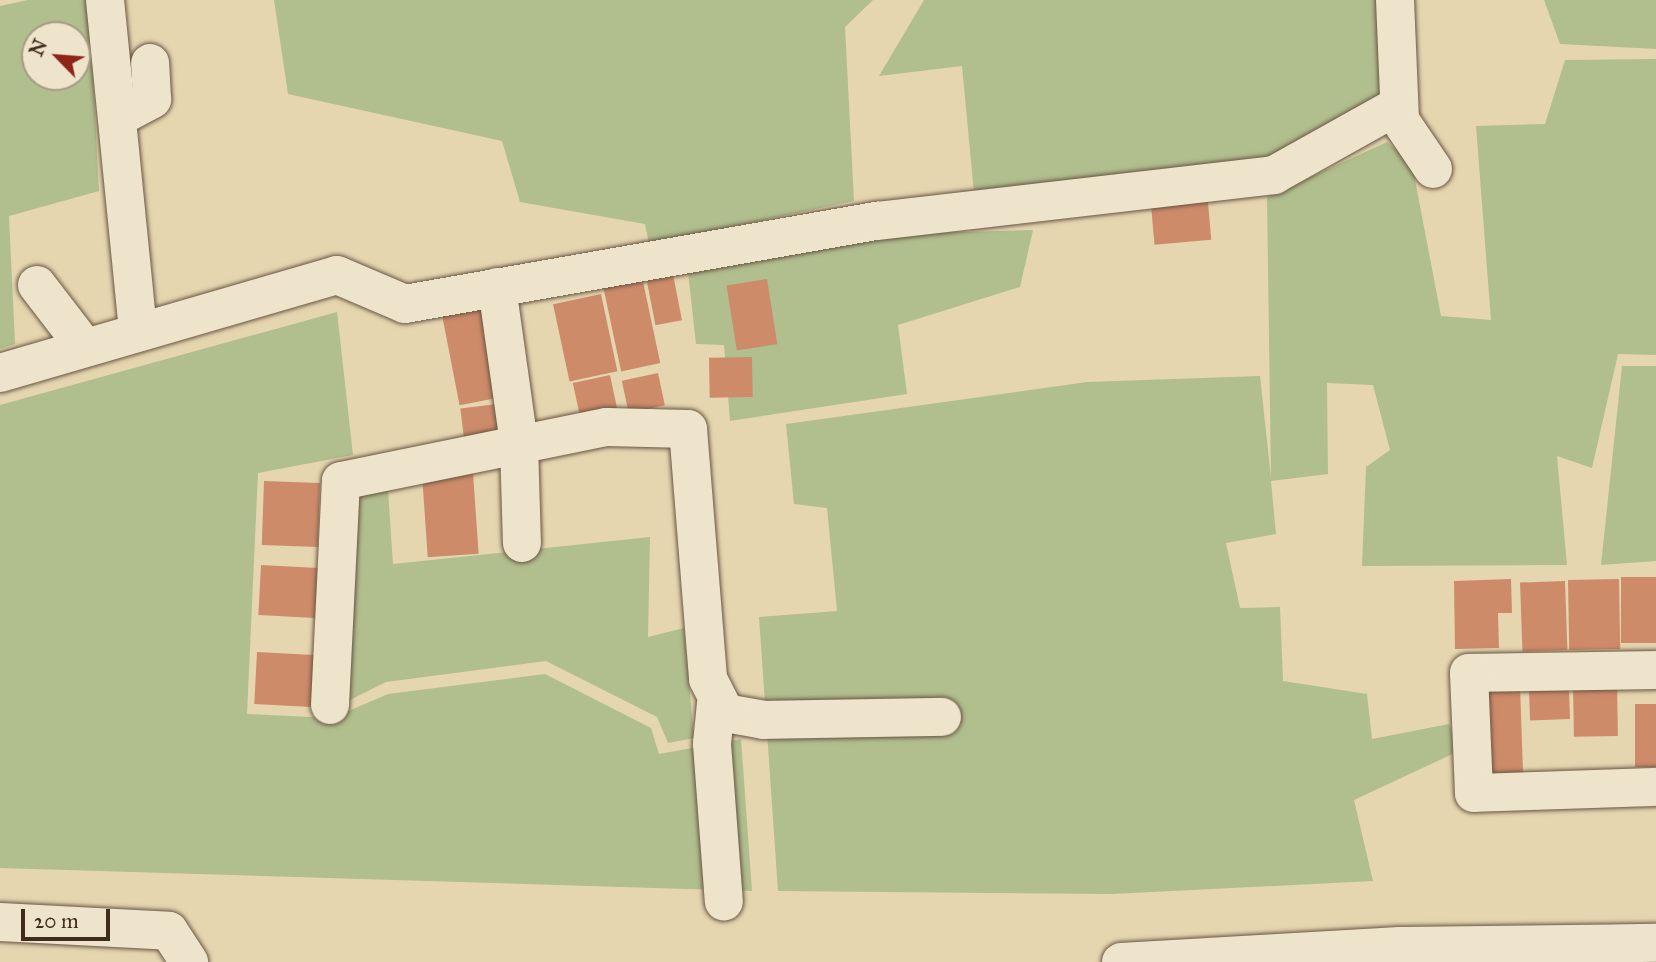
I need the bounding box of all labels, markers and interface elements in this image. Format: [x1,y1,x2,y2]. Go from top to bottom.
north arrow [21,21,91,91]
text: N [24,36,52,60]
scale bar [24,895,114,939]
text: 20 m [34,908,79,934]

